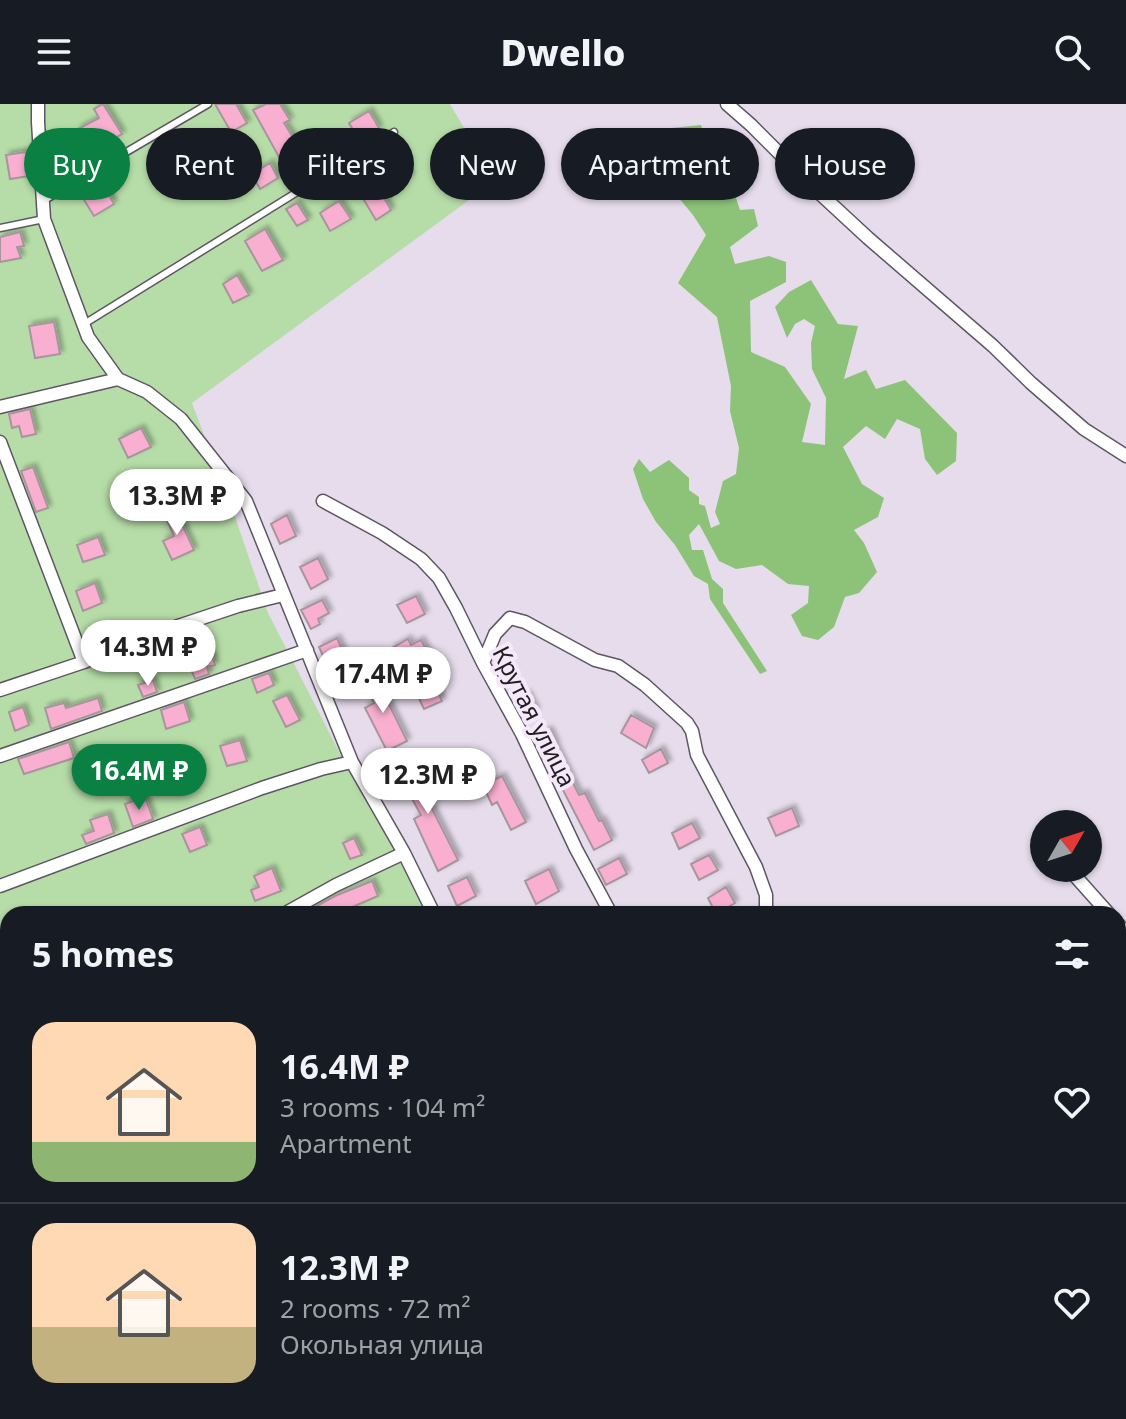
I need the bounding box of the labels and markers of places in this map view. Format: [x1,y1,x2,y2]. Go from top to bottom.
pin: 13.3M ₽ [103,469,251,537]
pin: 14.3M ₽ [74,620,222,688]
pin: 17.4M ₽ [309,647,457,715]
pin: 16.4M ₽ [65,744,213,812]
pin: 12.3M ₽ [354,748,502,816]

